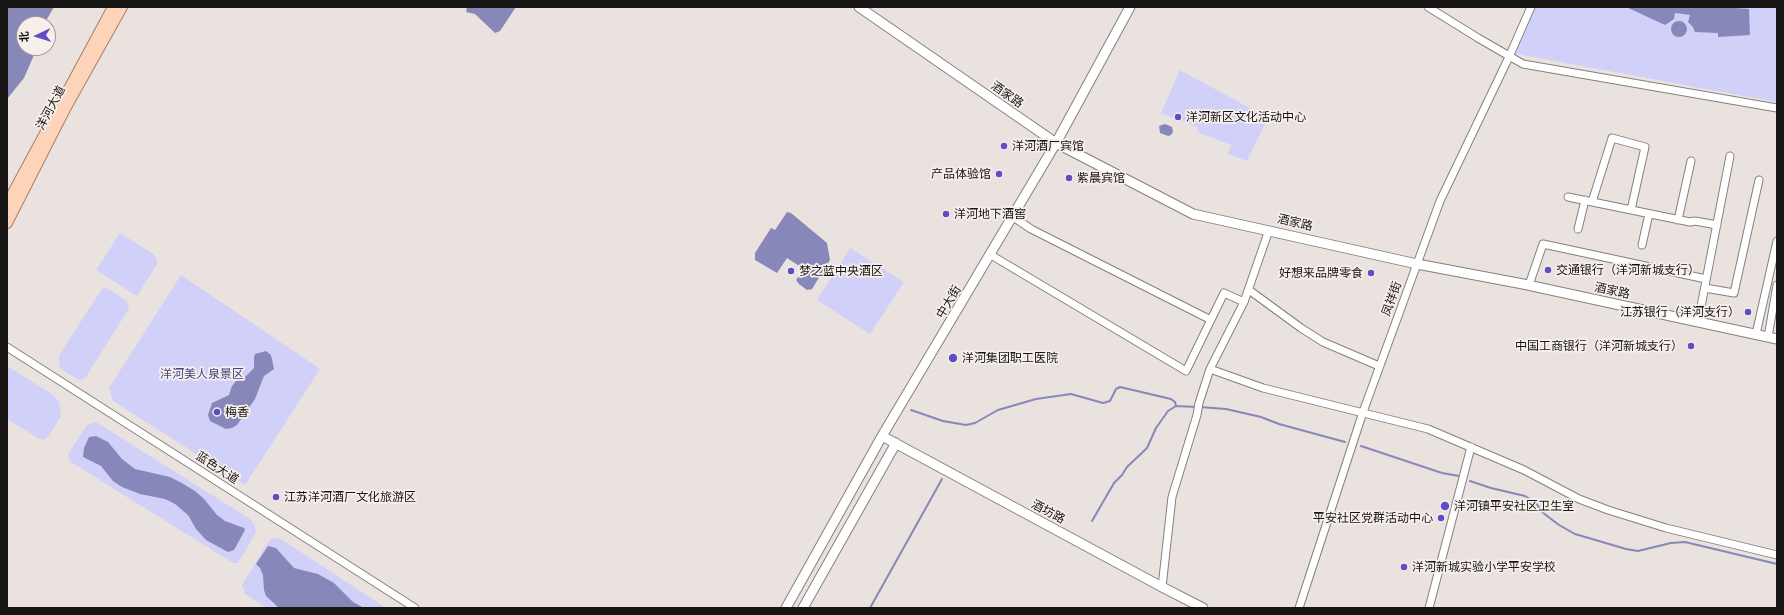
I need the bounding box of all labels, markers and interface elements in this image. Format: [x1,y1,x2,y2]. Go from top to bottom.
north arrow [16,16,56,56]
text: 北 [18,31,31,43]
street label: 酒家路 [988,79,1026,111]
street label: 洋河大道 [33,83,69,133]
place label: 洋河新区文化活动中心 [1186,110,1306,124]
marker: 洋河新区文化活动中心 [1173,112,1183,122]
place label: 洋河酒厂宾馆 [1012,139,1084,153]
marker: 洋河酒厂宾馆 [999,141,1009,151]
place label: 产品体验馆 [931,167,991,181]
marker: 产品体验馆 [994,169,1004,179]
place label: 紫晨宾馆 [1077,171,1125,185]
marker: 紫晨宾馆 [1064,173,1074,183]
place label: 洋河地下酒窖 [954,207,1026,221]
marker: 洋河地下酒窖 [941,209,951,219]
street label: 酒家路 [1276,212,1314,234]
place label: 交通银行（洋河新城支行） [1556,263,1700,277]
place label: 梦之蓝中央酒区 [799,264,883,278]
marker: 交通银行（洋河新城支行） [1543,265,1553,275]
marker: 梦之蓝中央酒区 [786,266,796,276]
place label: 好想来品牌零食 [1279,266,1363,280]
marker: 好想来品牌零食 [1366,268,1376,278]
street label: 凤祥街 [1379,280,1405,318]
street label: 酒家路 [1593,280,1631,302]
street label: 中大街 [934,283,964,321]
place label: 江苏银行（洋河支行） [1620,305,1740,319]
marker: 江苏银行（洋河支行） [1743,307,1753,317]
place label: 中国工商银行（洋河新城支行） [1515,339,1683,353]
marker: 中国工商银行（洋河新城支行） [1686,341,1696,351]
place label: 洋河集团职工医院 [962,351,1058,365]
marker: 洋河集团职工医院 [947,352,959,364]
park label: 洋河美人泉景区 [160,367,244,381]
place label: 梅香 [225,405,249,419]
marker: 梅香 [212,407,222,417]
street label: 蓝色大道 [193,449,241,487]
place label: 江苏洋河酒厂文化旅游区 [284,490,416,504]
marker: 江苏洋河酒厂文化旅游区 [271,492,281,502]
street label: 酒坊路 [1029,497,1067,527]
place label: 洋河镇平安社区卫生室 [1454,499,1574,513]
marker: 洋河镇平安社区卫生室 [1439,500,1451,512]
place label: 平安社区党群活动中心 [1313,511,1433,525]
marker: 平安社区党群活动中心 [1436,513,1446,523]
place label: 洋河新城实验小学平安学校 [1412,560,1556,574]
marker: 洋河新城实验小学平安学校 [1399,562,1409,572]

